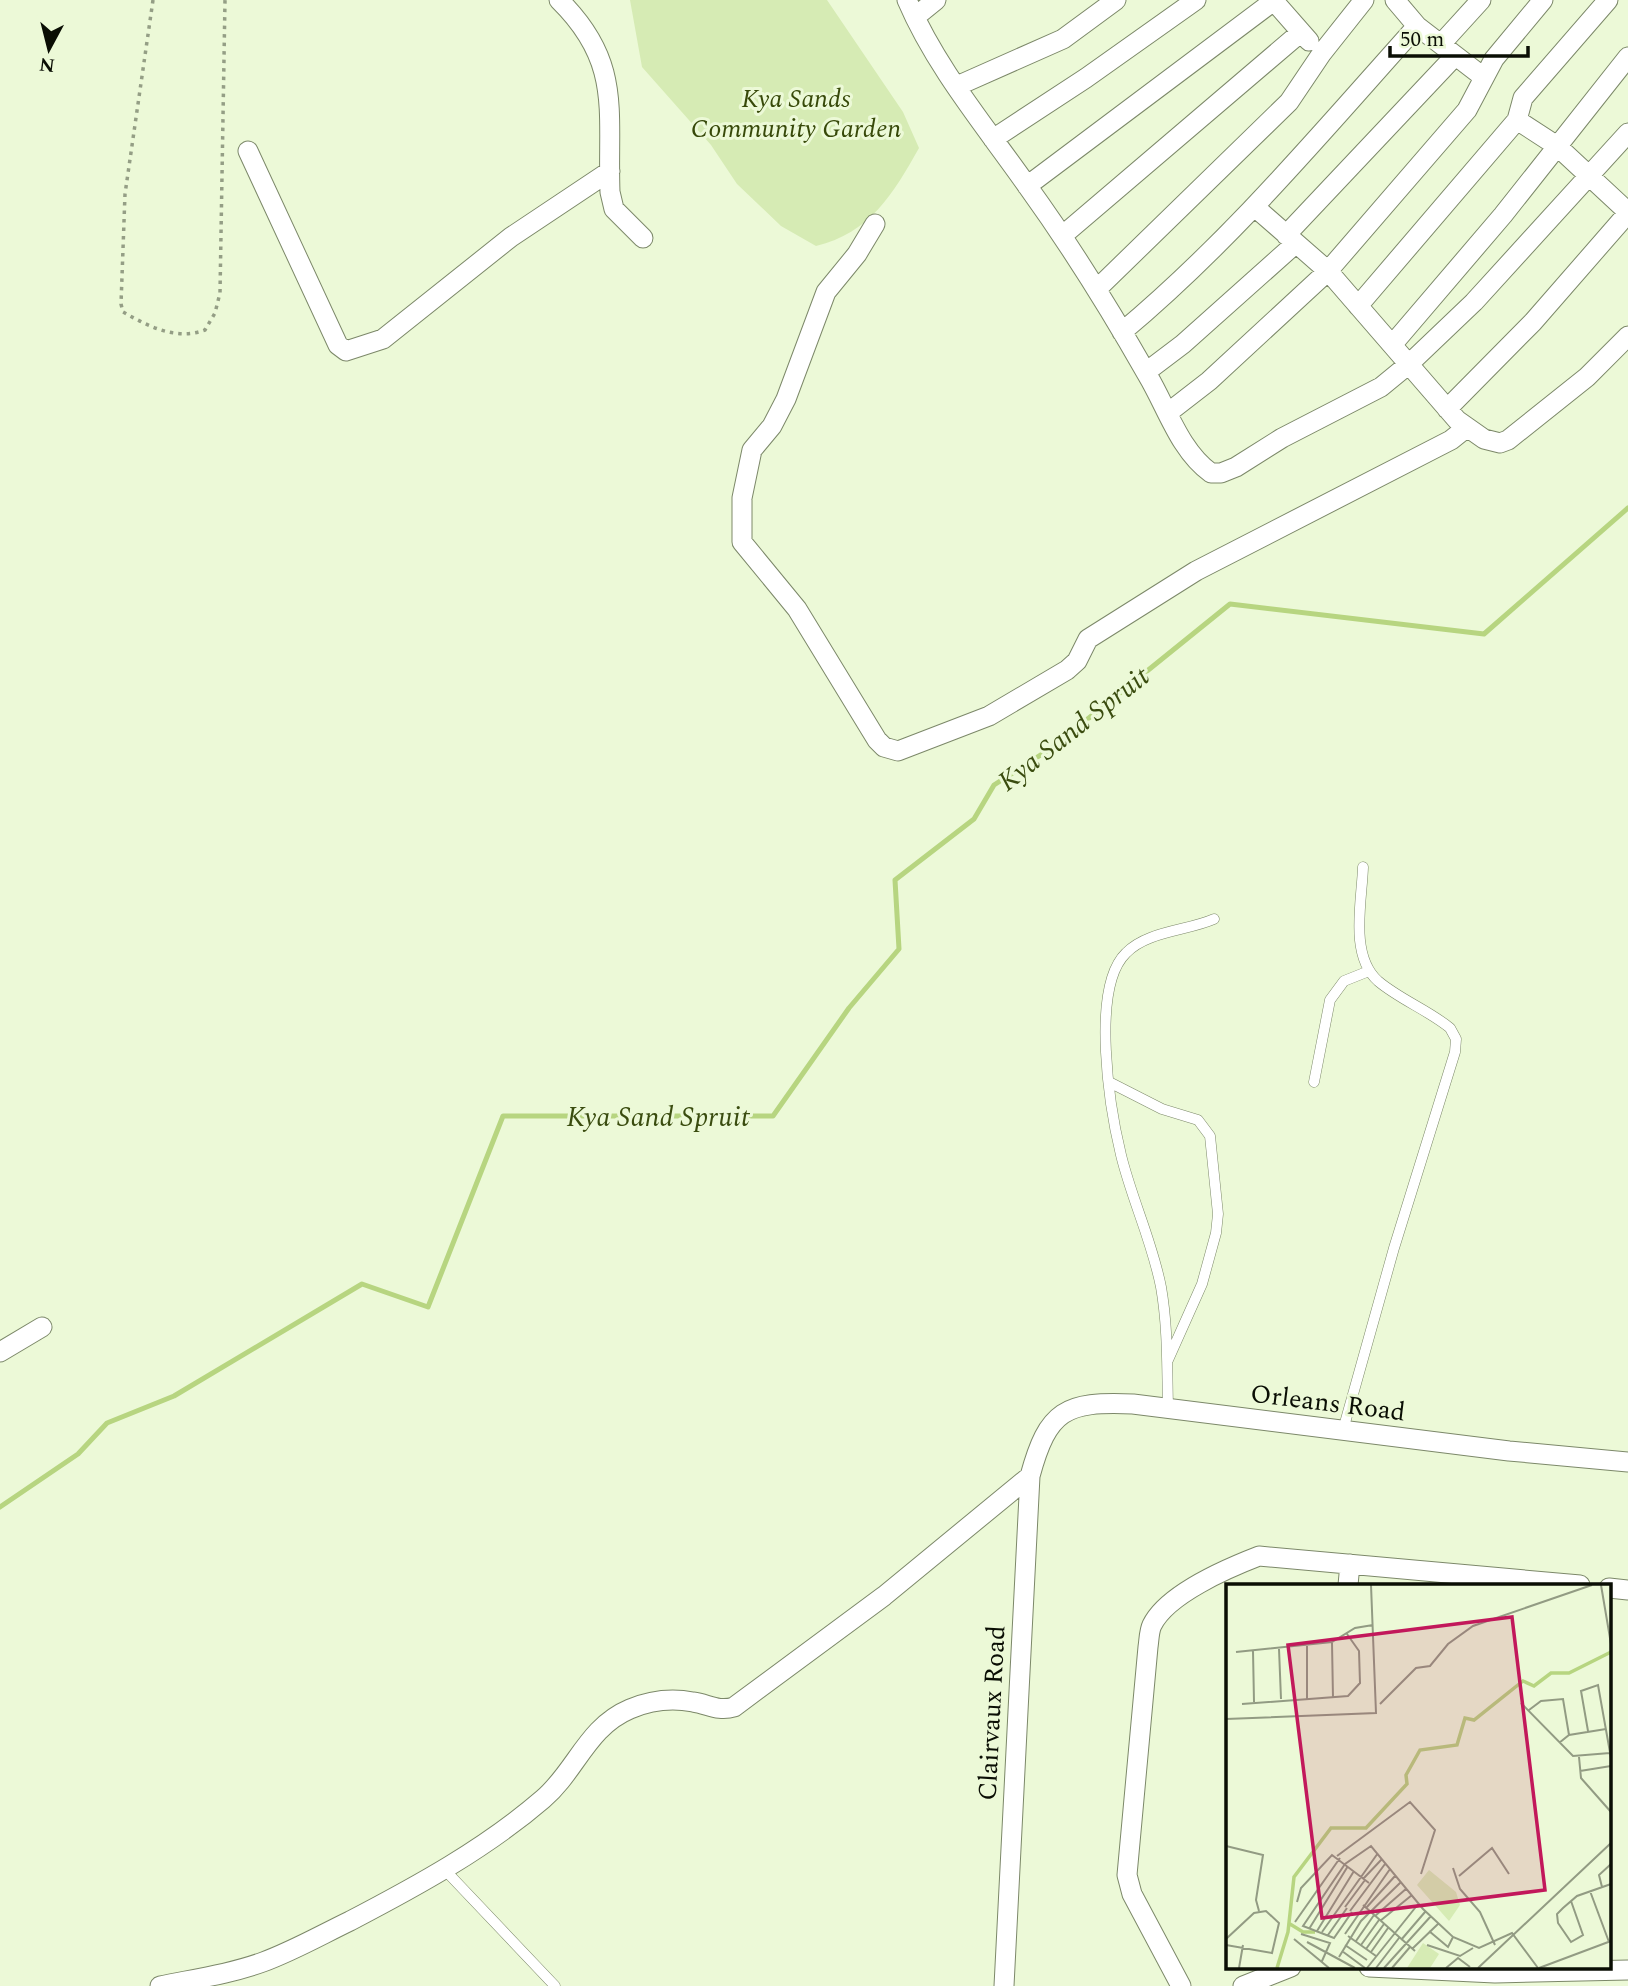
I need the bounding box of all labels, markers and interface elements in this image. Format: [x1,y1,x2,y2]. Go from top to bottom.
north arrow [14,14,84,84]
scale bar [1390,14,1528,58]
text: 50 m [1400,24,1444,56]
text: N [38,49,57,80]
park label: Kya Sands Community Garden [691,79,901,149]
water label: Kya Sand Spruit [989,655,1160,802]
water label: Kya Sand Spruit [566,1096,751,1139]
street label: Orleans Road [1248,1374,1408,1432]
inset map [1226,1584,1610,1968]
street label: Clairvaux Road [967,1624,1017,1802]

